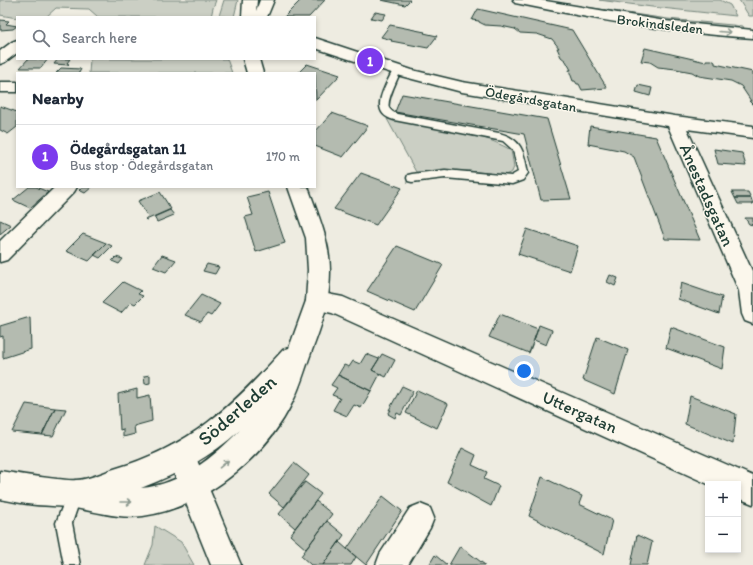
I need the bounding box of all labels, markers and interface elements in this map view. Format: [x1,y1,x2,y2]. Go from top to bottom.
street label: Brokindsleden [616,11,705,38]
search box [16,16,316,60]
icon: search [30,27,52,49]
one-way arrow [718,28,731,36]
text: Search here [62,29,137,47]
pin: 1 [357,46,383,76]
street label: Ödegårdsgatan [484,83,578,116]
text: Nearby [32,88,84,108]
text: Ödegårdsgatan 11 [70,140,186,158]
street label: Ånestadsgatan [676,141,738,249]
text: 1 [42,149,48,164]
text: 170 m [266,149,300,164]
text: Bus stop · Ödegårdsgatan [70,158,213,173]
your location [514,361,534,381]
street label: Söderleden [193,369,281,451]
street label: Uttergatan [539,387,621,438]
one-way arrow [219,459,229,468]
map controls [705,481,741,553]
button: + [705,481,741,517]
one-way arrow [119,498,132,506]
button: − [705,517,741,553]

